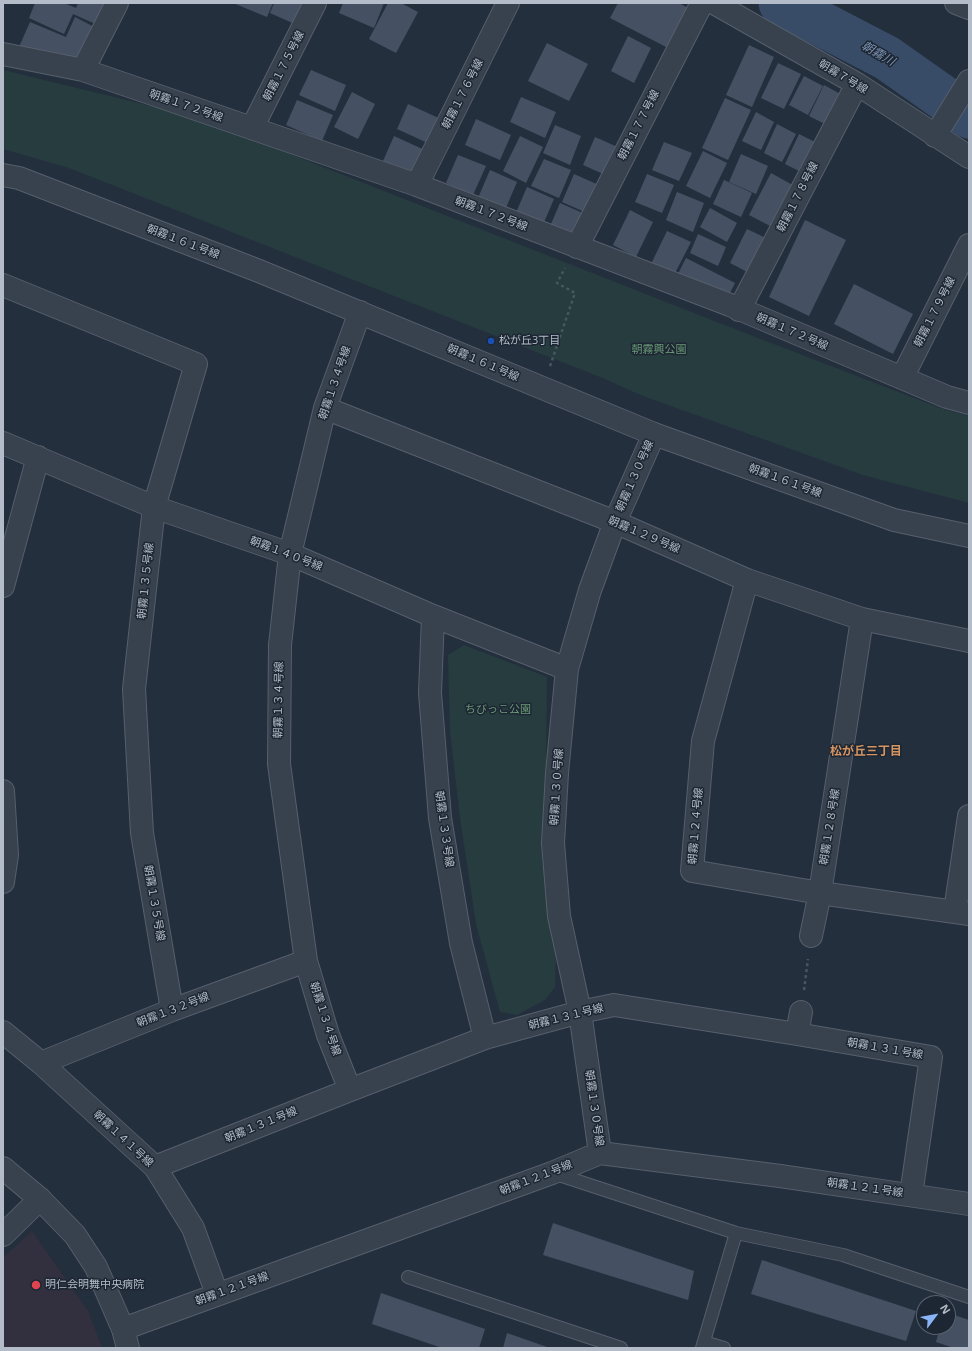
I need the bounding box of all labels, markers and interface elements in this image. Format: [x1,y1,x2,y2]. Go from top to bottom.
street label: 朝霧１７５号線 [261,29,307,103]
water label: 朝霧川 [859,39,897,69]
street label: 朝霧１７６号線 [440,57,486,131]
street label: 朝霧７号線 [816,57,870,97]
street label: 朝霧１７２号線 [147,87,225,125]
street label: 朝霧１７７号線 [616,88,662,162]
street label: 朝霧１７８号線 [775,160,821,234]
street label: 朝霧１７２号線 [453,194,529,234]
street label: 朝霧１６１号線 [145,222,221,262]
street label: 朝霧１７９号線 [912,275,958,349]
street label: 朝霧１７２号線 [754,311,830,353]
place label: 松が丘3丁目 [499,334,560,348]
marker: 松が丘3丁目 [486,336,496,346]
street label: 朝霧１６１号線 [445,342,521,384]
park label: 朝霧興公園 [632,343,686,357]
street label: 朝霧１３４号線 [316,344,354,422]
street label: 朝霧１３０号線 [613,438,657,514]
street label: 朝霧１６１号線 [747,462,823,500]
street label: 朝霧１２９号線 [606,514,682,556]
street label: 朝霧１４０号線 [248,534,324,574]
street label: 朝霧１３５号線 [135,542,157,620]
street label: 朝霧１３４号線 [272,661,286,739]
park label: ちびっこ公園 [465,703,531,717]
district label: 松が丘三丁目 [830,745,902,759]
street label: 朝霧１３０号線 [548,748,566,826]
street label: 朝霧１２４号線 [686,787,706,865]
street label: 朝霧１２８号線 [817,788,843,866]
street label: 朝霧１３３号線 [432,790,456,868]
street label: 朝霧１３５号線 [141,864,167,942]
street label: 朝霧１３４号線 [307,980,343,1058]
street label: 朝霧１３２号線 [135,990,211,1030]
street label: 朝霧１３１号線 [527,1001,605,1033]
street label: 朝霧１３１号線 [846,1036,924,1062]
street label: 朝霧１３０号線 [582,1069,606,1147]
street label: 朝霧１３１号線 [223,1104,299,1146]
street label: 朝霧１４１号線 [90,1108,156,1170]
street label: 朝霧１２１号線 [498,1158,574,1198]
street label: 朝霧１２１号線 [826,1176,904,1200]
street label: 朝霧１２１号線 [194,1270,270,1308]
place label: 明仁会明舞中央病院 [45,1278,144,1292]
marker: 明仁会明舞中央病院 [30,1279,42,1291]
north arrow [916,1295,956,1335]
text: N [937,1301,954,1317]

